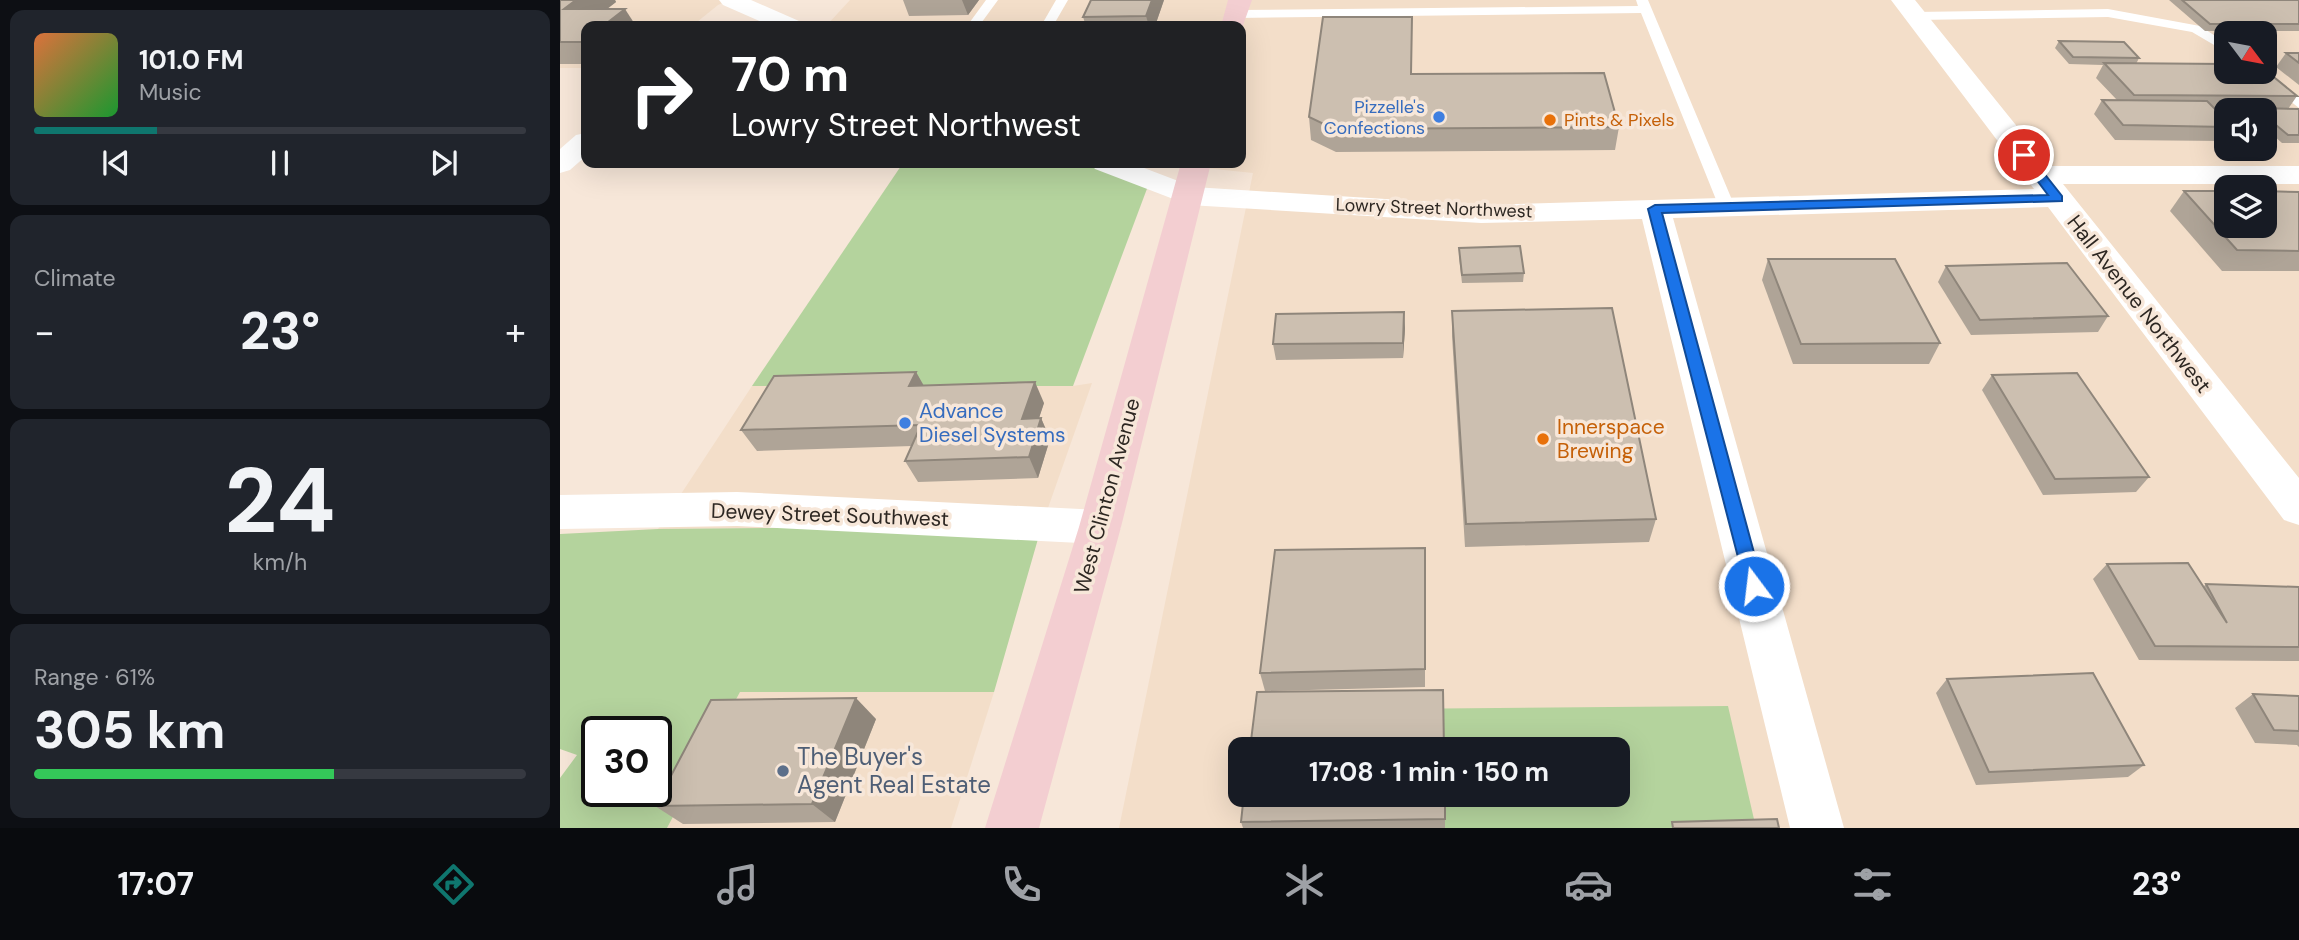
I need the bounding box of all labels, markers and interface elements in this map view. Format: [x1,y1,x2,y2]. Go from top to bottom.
north arrow [2214,21,2277,84]
map controls [2214,21,2277,238]
text: 70 m [731,42,849,106]
text: 101.0 FM [139,43,244,77]
icon: right [616,49,707,140]
text: Music [139,77,202,107]
place label: Pizzelle's Confections [1324,95,1425,140]
button: sound [2214,98,2277,161]
text: Lowry Street Northwest [731,104,1081,146]
place label: Pints & Pixels [1564,108,1675,132]
marker: Pizzelle's Confections [1431,109,1447,125]
marker: Pints & Pixels [1542,112,1558,128]
pin [1994,125,2054,185]
icon: arrive [2005,136,2043,174]
icon: previous [97,144,135,182]
icon: pause [261,144,299,182]
icon: next [425,144,463,182]
button: layers [2214,175,2277,238]
street label: Lowry Street Northwest [1335,193,1533,223]
street label: Hall Avenue Northwest [2061,209,2217,399]
text: Climate [34,263,116,293]
text: 23° [240,297,320,365]
text: − [34,307,55,357]
text: + [505,307,526,357]
street label: West Clinton Avenue [1067,395,1147,597]
place label: Advance Diesel Systems [919,397,1066,449]
place label: Innerspace Brewing [1557,413,1665,465]
marker: Advance Diesel Systems [897,415,913,431]
marker: Innerspace Brewing [1535,431,1551,447]
text: 24 [224,442,336,560]
street label: Dewey Street Southwest [710,497,950,533]
text: km/h [253,547,307,577]
position arrow [1717,549,1791,623]
text: Range · 61% [34,662,155,692]
text: 305 km [34,696,226,764]
speed limit sign: 30 [581,716,672,807]
place label: The Buyer's Agent Real Estate [797,741,991,800]
text: 17:08 · 1 min · 150 m [1309,755,1549,789]
marker: The Buyer's Agent Real Estate [775,763,791,779]
icon: directions [429,860,478,909]
icon: music [713,860,762,909]
icon: phone [997,860,1046,909]
icon: climate [1280,860,1329,909]
icon: car [1564,860,1613,909]
icon: filters [1848,860,1897,909]
text: 17:07 [117,863,194,905]
text: 23° [2132,863,2181,905]

